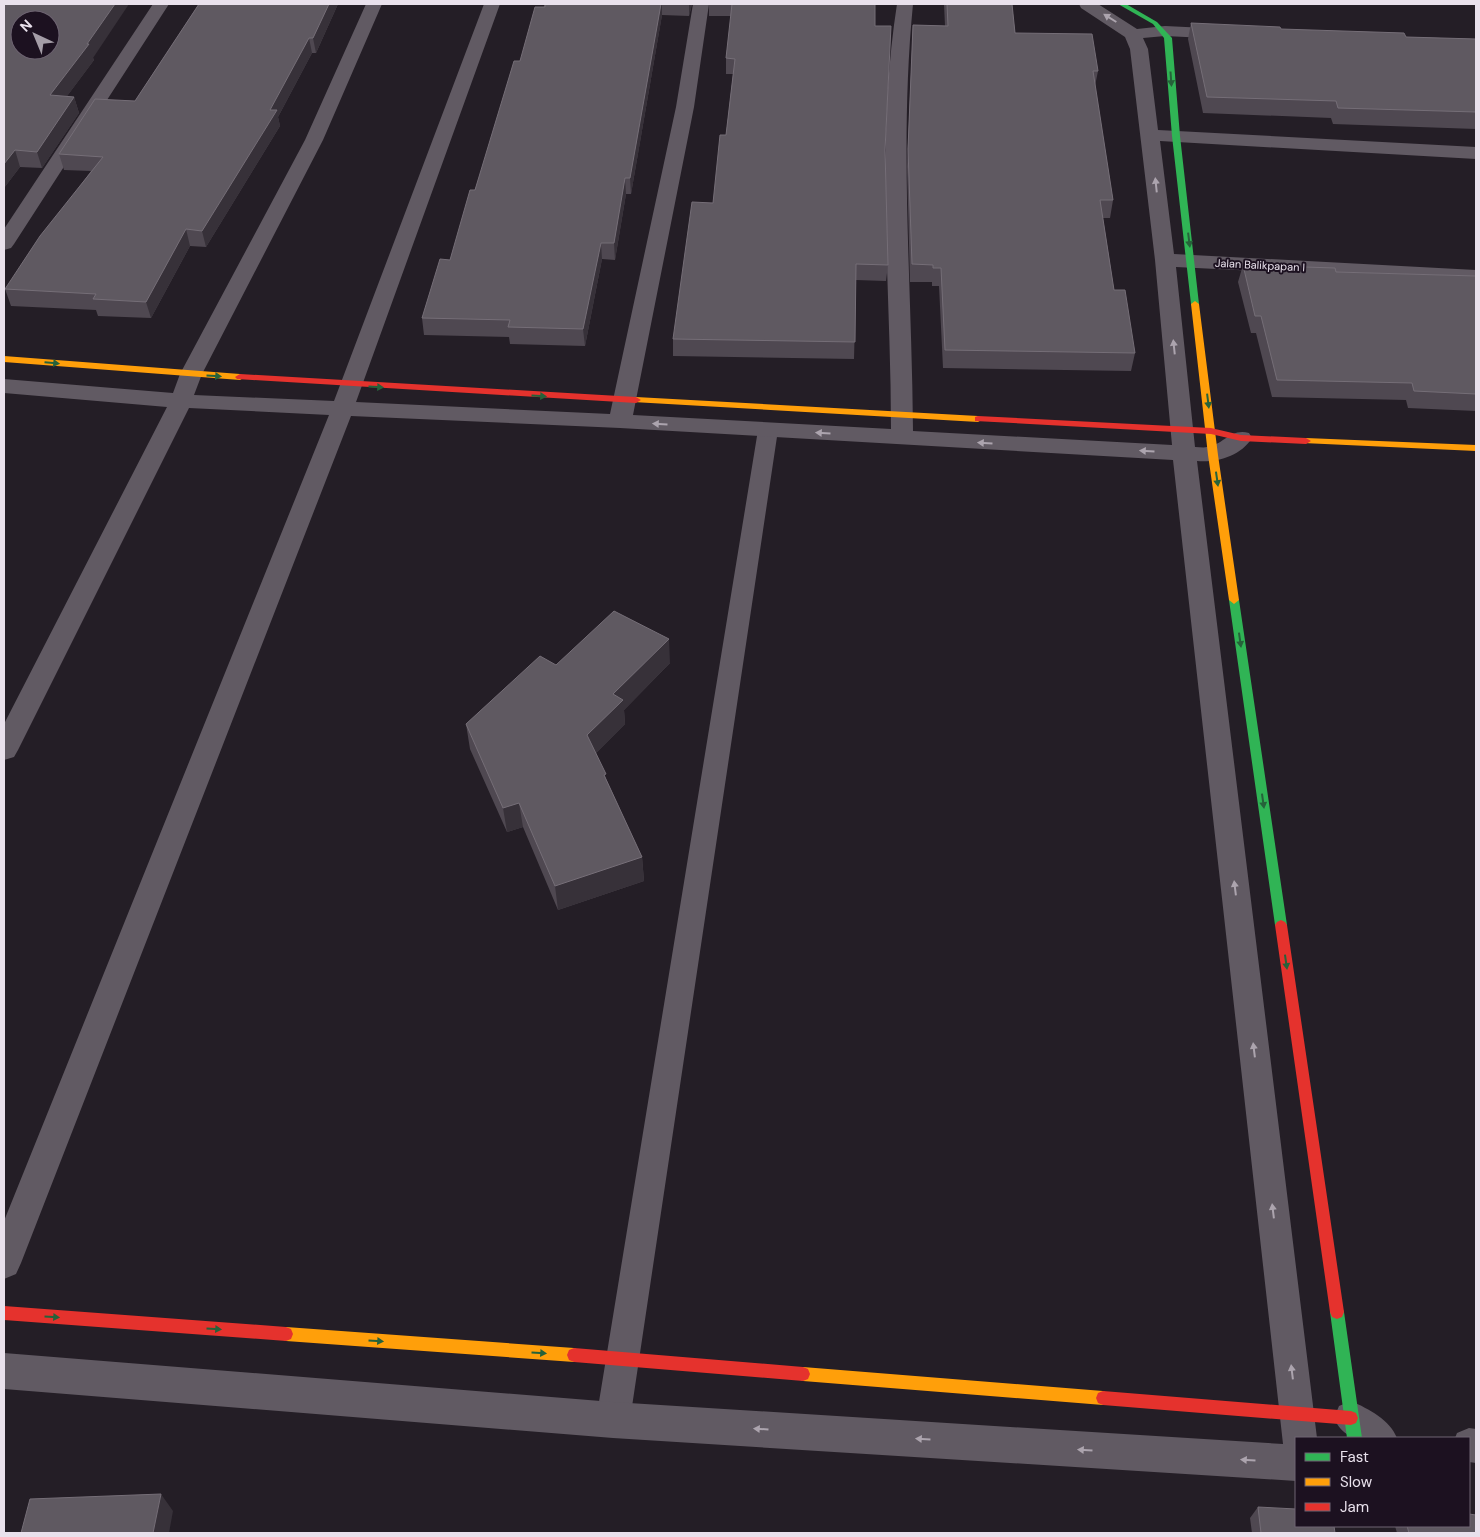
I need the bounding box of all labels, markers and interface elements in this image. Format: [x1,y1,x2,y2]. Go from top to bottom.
north arrow [10,10,60,60]
one-way arrow [1104,14,1117,23]
text: N [16,16,36,36]
one-way arrow [1168,71,1176,87]
one-way arrow [1152,177,1160,193]
one-way arrow [1185,232,1193,248]
street label: Jalan Balikpapan I [1215,256,1305,274]
one-way arrow [1170,339,1178,355]
one-way arrow [45,359,61,367]
one-way arrow [207,372,223,380]
one-way arrow [369,383,385,391]
one-way arrow [531,392,547,400]
one-way arrow [1204,394,1212,410]
one-way arrow [652,419,668,427]
one-way arrow [814,429,830,437]
one-way arrow [977,438,993,446]
one-way arrow [1139,447,1155,455]
one-way arrow [1213,472,1221,488]
one-way arrow [1236,633,1244,649]
one-way arrow [1259,794,1267,810]
one-way arrow [1231,880,1239,896]
one-way arrow [1282,954,1290,970]
one-way arrow [1250,1041,1258,1057]
one-way arrow [1269,1203,1277,1219]
one-way arrow [45,1313,61,1321]
one-way arrow [207,1325,223,1333]
one-way arrow [369,1337,385,1345]
one-way arrow [531,1349,547,1357]
one-way arrow [1288,1364,1296,1380]
one-way arrow [753,1425,769,1433]
one-way arrow [915,1435,931,1443]
legend [1295,1437,1470,1527]
one-way arrow [1077,1445,1093,1453]
text: Fast [1340,1447,1369,1467]
one-way arrow [1239,1455,1255,1463]
text: Slow [1340,1472,1373,1492]
text: Jam [1340,1497,1369,1517]

